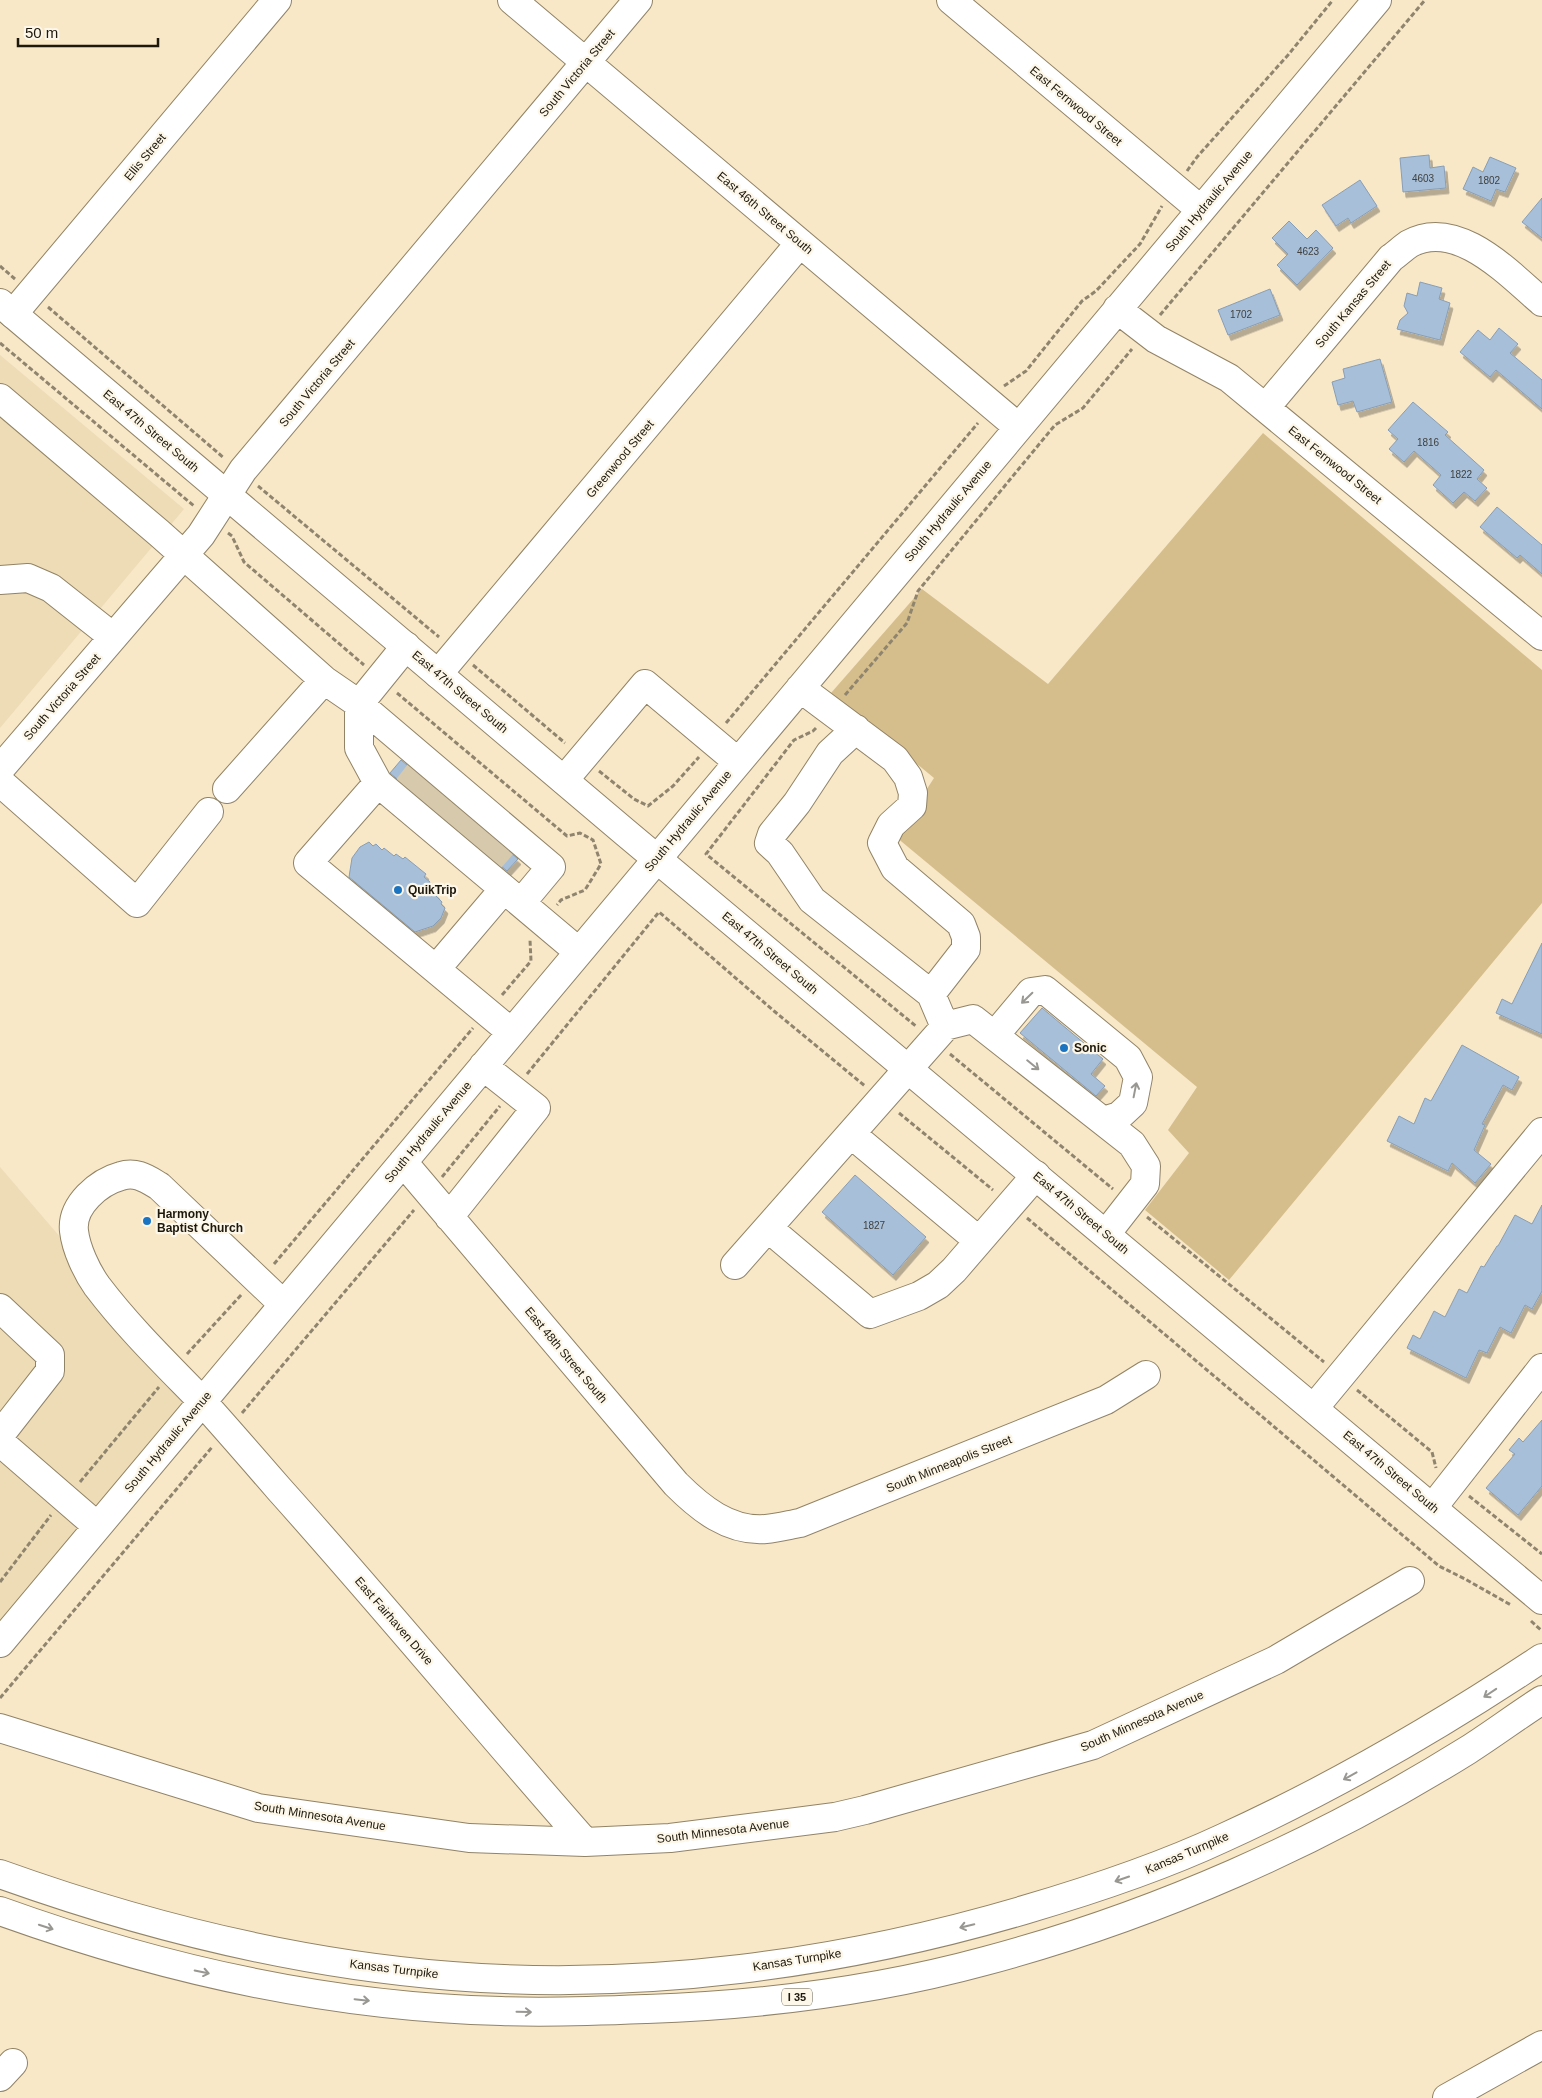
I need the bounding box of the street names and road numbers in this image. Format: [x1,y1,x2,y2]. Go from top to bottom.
street label: South Victoria Street [536,26,618,120]
street label: East Fernwood Street [1027,63,1125,149]
street label: Ellis Street [121,130,169,183]
street label: South Hydraulic Avenue [1163,147,1256,254]
street label: East 46th Street South [714,169,816,257]
street label: South Kansas Street [1312,257,1394,351]
street label: South Victoria Street [276,336,358,430]
street label: East 47th Street South [100,387,202,475]
street label: Greenwood Street [583,417,657,501]
street label: East Fernwood Street [1285,423,1385,507]
street label: South Hydraulic Avenue [902,457,995,564]
street label: East 47th Street South [409,648,511,736]
street label: South Victoria Street [21,650,104,743]
street label: South Hydraulic Avenue [642,767,735,874]
street label: East 47th Street South [719,909,821,997]
street label: South Hydraulic Avenue [382,1078,475,1185]
street label: East 47th Street South [1030,1169,1132,1257]
street label: East 48th Street South [522,1304,610,1406]
street label: South Hydraulic Avenue [122,1388,215,1495]
street label: East 47th Street South [1340,1428,1442,1516]
street label: South Minneapolis Street [884,1432,1014,1496]
street label: East Fairhaven Drive [352,1574,436,1668]
street label: South Minnesota Avenue [1078,1687,1206,1754]
street label: South Minnesota Avenue [253,1799,387,1833]
street label: South Minnesota Avenue [656,1816,790,1846]
street label: Kansas Turnpike [1143,1829,1231,1877]
street label: Kansas Turnpike [752,1946,843,1974]
street label: Kansas Turnpike [349,1957,440,1981]
road number: I 35 [782,1988,812,2005]

